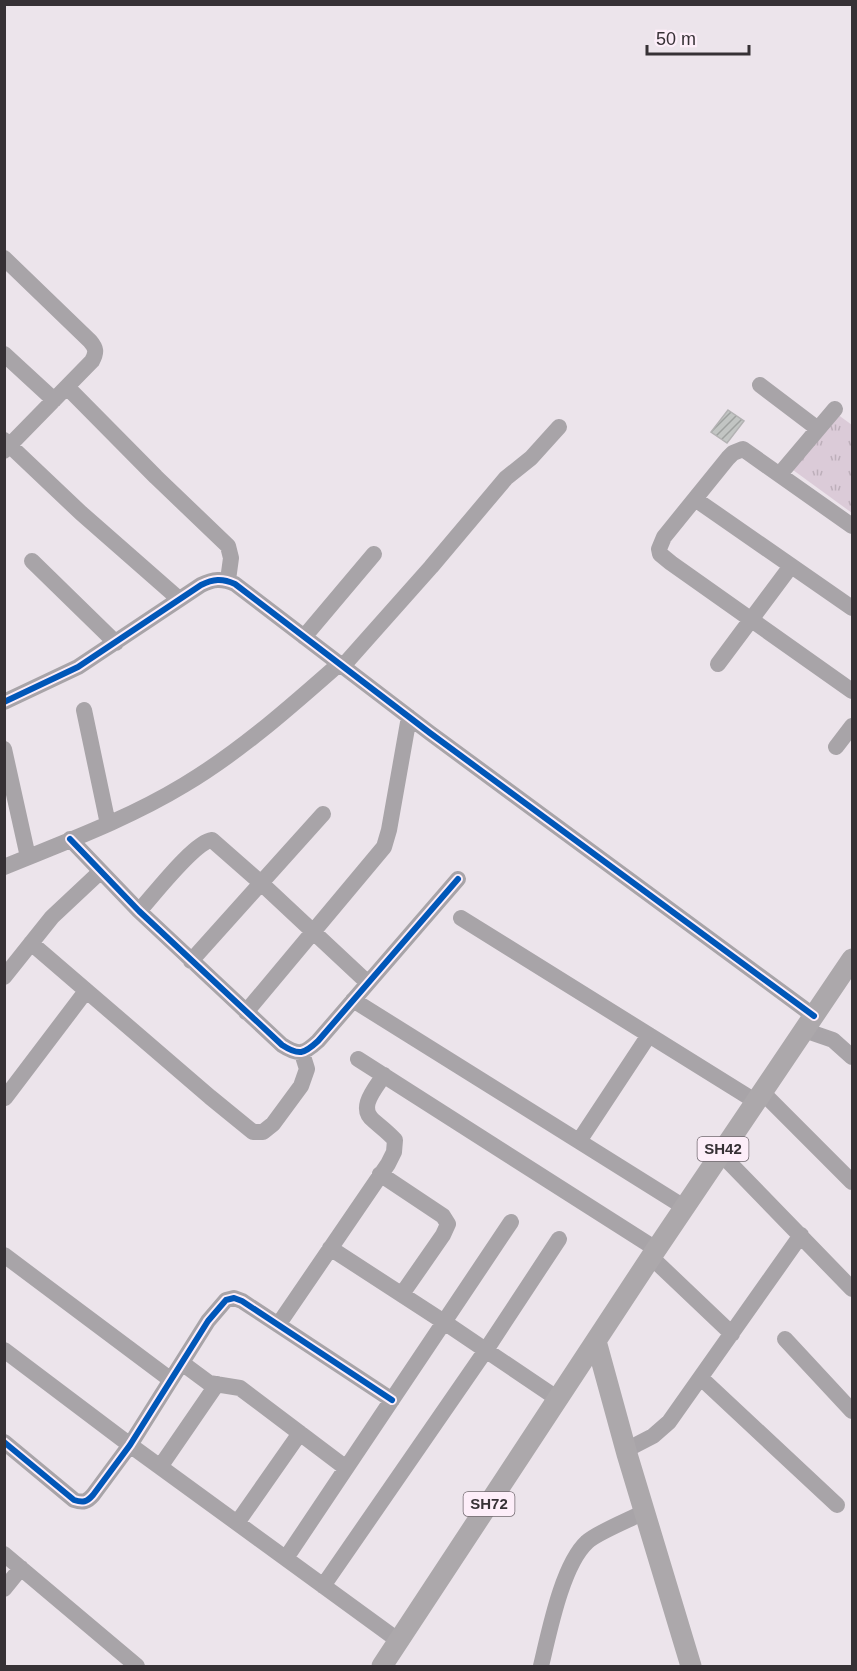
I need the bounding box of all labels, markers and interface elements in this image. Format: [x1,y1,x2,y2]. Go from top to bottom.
scale bar [647,18,749,56]
text: 50 m [656,29,696,49]
road number: SH42 [698,1137,748,1161]
road number: SH72 [464,1492,514,1516]

